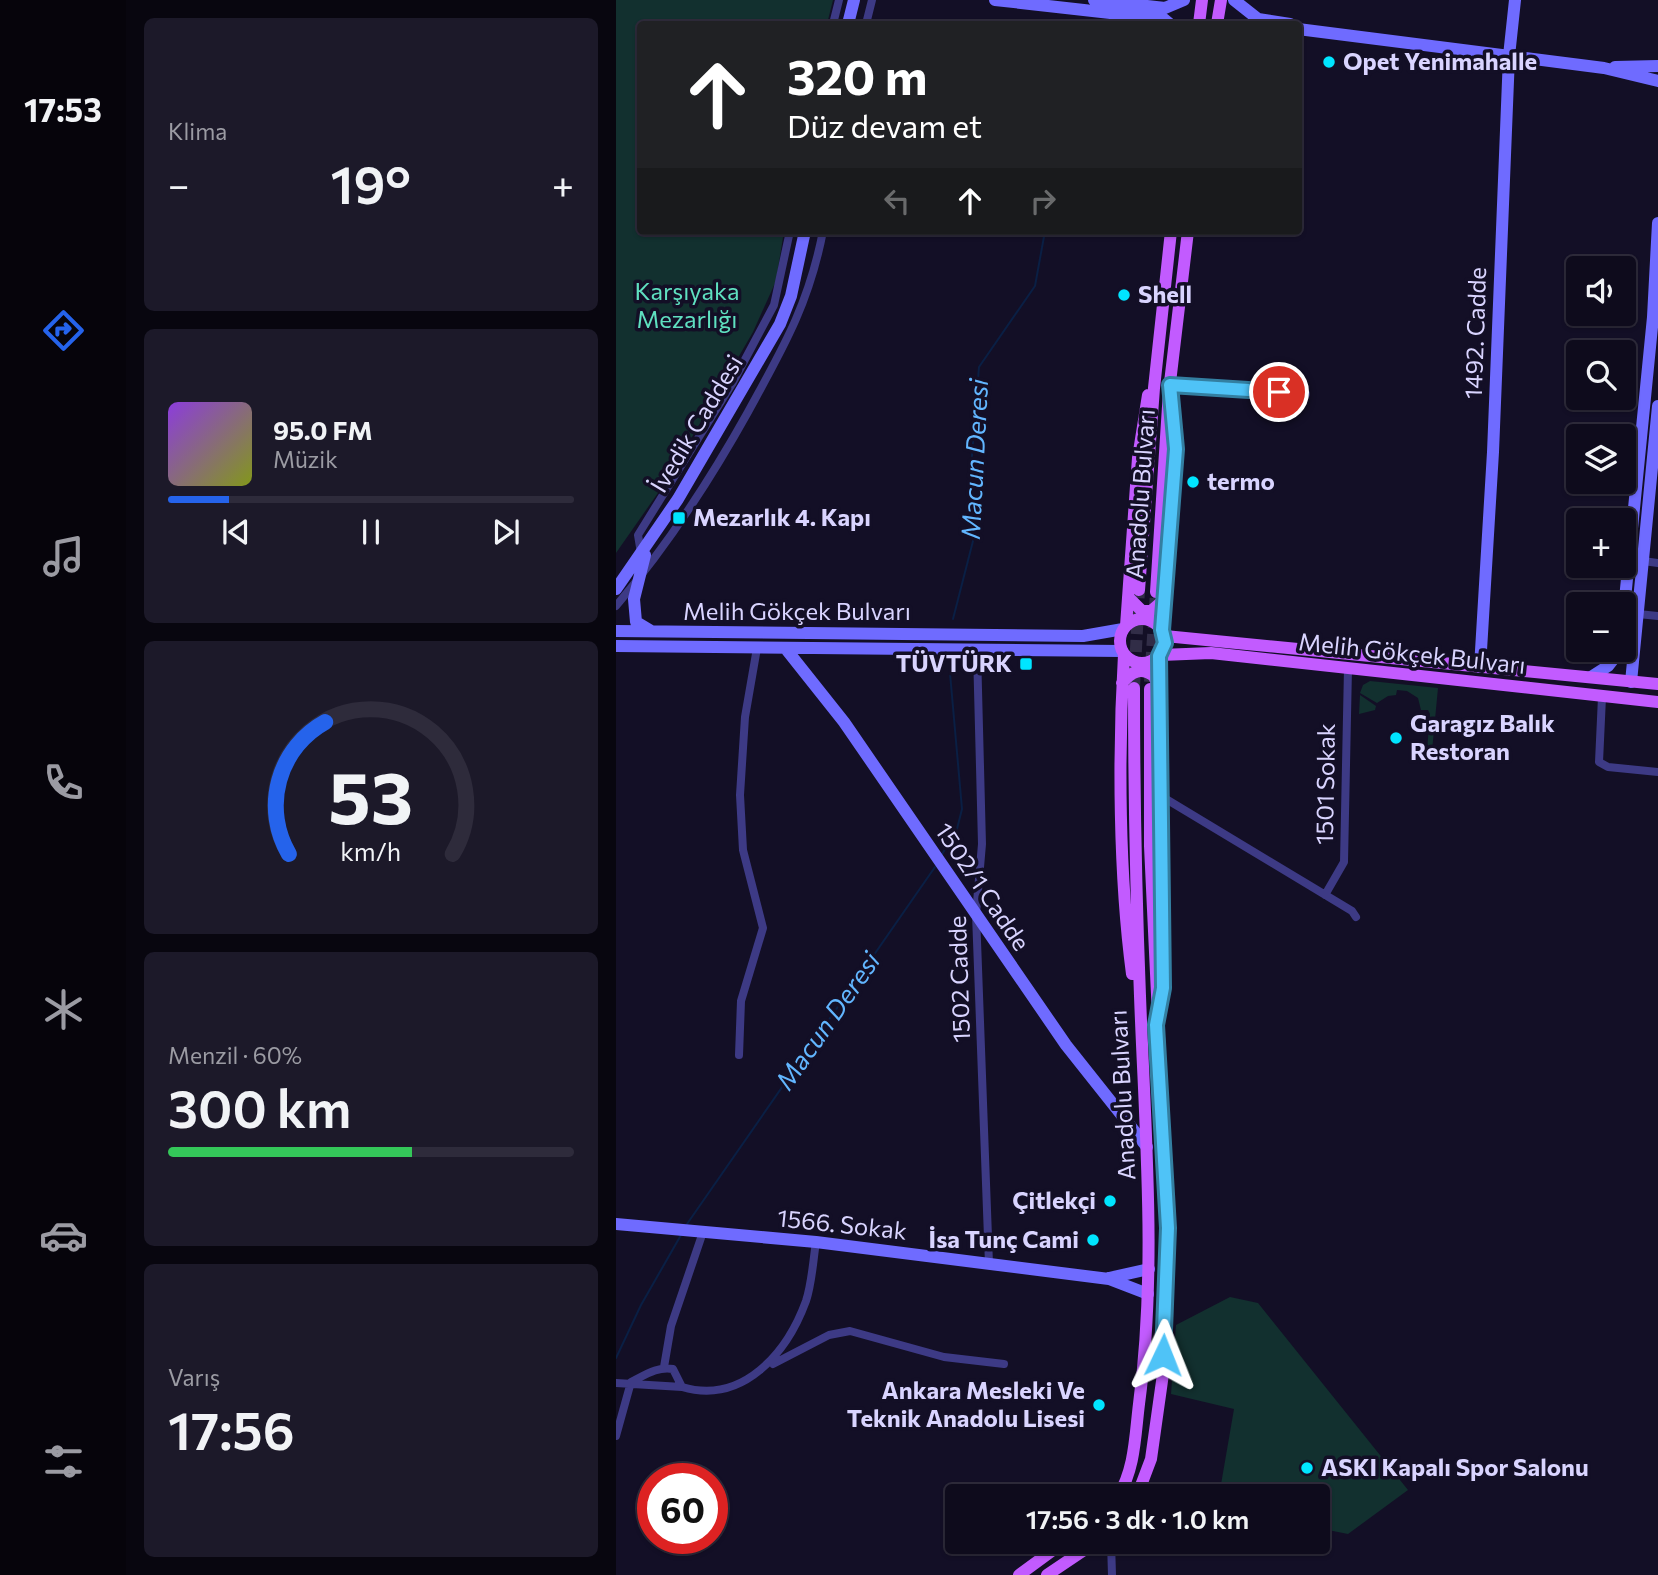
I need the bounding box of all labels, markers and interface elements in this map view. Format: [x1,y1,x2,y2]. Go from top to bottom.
text: 320 m [787,45,928,105]
place label: Opet Yenimahalle [1343,46,1537,75]
icon: ahead [672,49,763,140]
marker: Opet Yenimahalle [1321,54,1337,70]
text: 17:53 [24,89,102,129]
text: Düz devam et [787,105,982,145]
text: Klima [168,117,227,145]
text: 19° [330,151,411,215]
text: − [168,160,190,207]
text: + [552,160,574,207]
icon: left [878,182,916,220]
icon: ahead [951,182,989,220]
icon: right [1024,182,1062,220]
map controls [1566,256,1636,662]
button: sound [1566,256,1636,326]
street label: 1492. Cadde [1458,266,1491,399]
park label: Karşıyaka Mezarlığı [634,276,740,333]
place label: Shell [1138,279,1192,308]
marker: Shell [1116,287,1132,303]
icon: directions [39,306,88,355]
button: search [1566,340,1636,410]
street label: İvedik Caddesi [643,349,748,497]
pin [1249,362,1309,422]
icon: arrive [1260,373,1298,411]
water label: Macun Deresi [954,377,993,540]
street label: Anadolu Bulvarı [1119,408,1160,580]
text: 95.0 FM [273,414,373,445]
button: layers [1566,424,1636,494]
text: Müzik [273,445,338,473]
place label: termo [1207,466,1275,495]
marker: termo [1185,474,1201,490]
place label: Mezarlık 4. Kapı [693,502,871,531]
button: + [1566,508,1636,578]
marker: Mezarlık 4. Kapı [671,510,687,526]
icon: previous [217,513,255,551]
icon: pause [352,513,390,551]
icon: next [487,513,525,551]
icon: music [39,532,88,581]
button: − [1566,592,1636,662]
street label: Melih Gökçek Bulvarı [683,596,911,625]
street label: Melih Gökçek Bulvarı [1297,626,1527,679]
place label: TÜVTÜRK [896,648,1012,677]
marker: TÜVTÜRK [1018,656,1034,672]
place label: Garagız Balık Restoran [1410,708,1555,765]
street label: 1501 Sokak [1309,723,1340,845]
marker: Garagız Balık Restoran [1388,730,1404,746]
text: 53 [329,750,413,839]
icon: phone [39,758,88,807]
street label: 1502/1 Cadde [930,817,1037,956]
text: km/h [341,835,401,865]
street label: 1502 Cadde [942,915,975,1043]
water label: Macun Deresi [768,944,886,1095]
icon: climate [39,985,88,1034]
street label: Anadolu Bulvarı [1103,1009,1140,1181]
text: Menzil · 60% [168,1041,302,1069]
text: 300 km [168,1075,351,1139]
place label: Çitlekçi [1012,1185,1096,1214]
marker: Çitlekçi [1102,1193,1118,1209]
street label: 1566. Sokak [776,1202,908,1245]
icon: car [39,1211,88,1260]
place label: İsa Tunç Cami [929,1224,1079,1253]
marker: İsa Tunç Cami [1085,1232,1101,1248]
position arrow [1126,1318,1200,1392]
text: Varış [168,1363,220,1391]
place label: Ankara Mesleki Ve Teknik Anadolu Lisesi [847,1375,1085,1432]
text: 17:56 [168,1397,295,1461]
marker: Ankara Mesleki Ve Teknik Anadolu Lisesi [1091,1397,1107,1413]
icon: filters [39,1437,88,1486]
place label: ASKI Kapalı Spor Salonu [1321,1452,1589,1481]
marker: ASKI Kapalı Spor Salonu [1299,1460,1315,1476]
speed limit sign: 60 [637,1463,728,1554]
text: 17:56 · 3 dk · 1.0 km [1026,1503,1249,1534]

